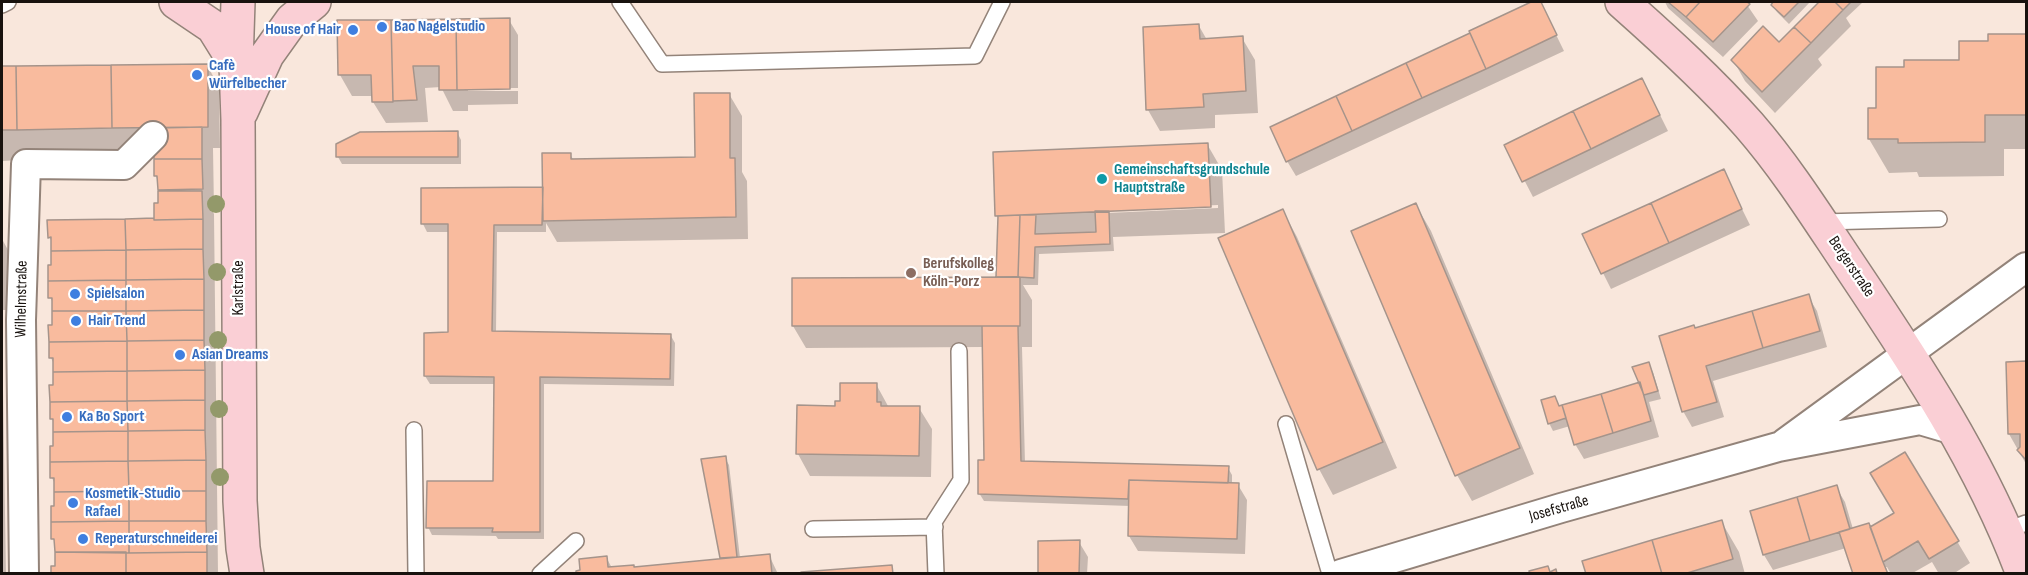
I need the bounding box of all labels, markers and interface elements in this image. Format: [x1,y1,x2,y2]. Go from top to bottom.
place label: Bao Nagelstudio [394,17,485,37]
place label: House of Hair [265,20,341,40]
marker: Bao Nagelstudio [375,20,389,34]
marker: House of Hair [346,23,360,37]
place label: Cafè Würfelbecher [209,56,286,94]
marker: Cafè Würfelbecher [190,68,204,82]
place label: Gemeinschaftsgrundschule Hauptstraße [1114,160,1270,198]
marker: Gemeinschaftsgrundschule Hauptstraße [1095,172,1109,186]
street label: Bergerstraße [1824,233,1878,301]
place label: Berufskolleg Köln-Porz [923,254,994,292]
street label: Wilhelmstraße [12,260,32,338]
street label: Karlstraße [229,260,249,316]
marker: Berufskolleg Köln-Porz [904,266,918,280]
place label: Spielsalon [87,284,145,304]
marker: Spielsalon [68,287,82,301]
place label: Hair Trend [88,311,146,331]
marker: Hair Trend [69,314,83,328]
place label: Asian Dreams [192,345,268,365]
marker: Asian Dreams [173,348,187,362]
place label: Ka Bo Sport [79,407,144,427]
marker: Ka Bo Sport [60,410,74,424]
place label: Kosmetik-Studio Rafael [85,484,181,522]
street label: Josefstraße [1527,491,1591,527]
marker: Kosmetik-Studio Rafael [66,496,80,510]
place label: Reperaturschneiderei [95,529,218,549]
marker: Reperaturschneiderei [76,532,90,546]

